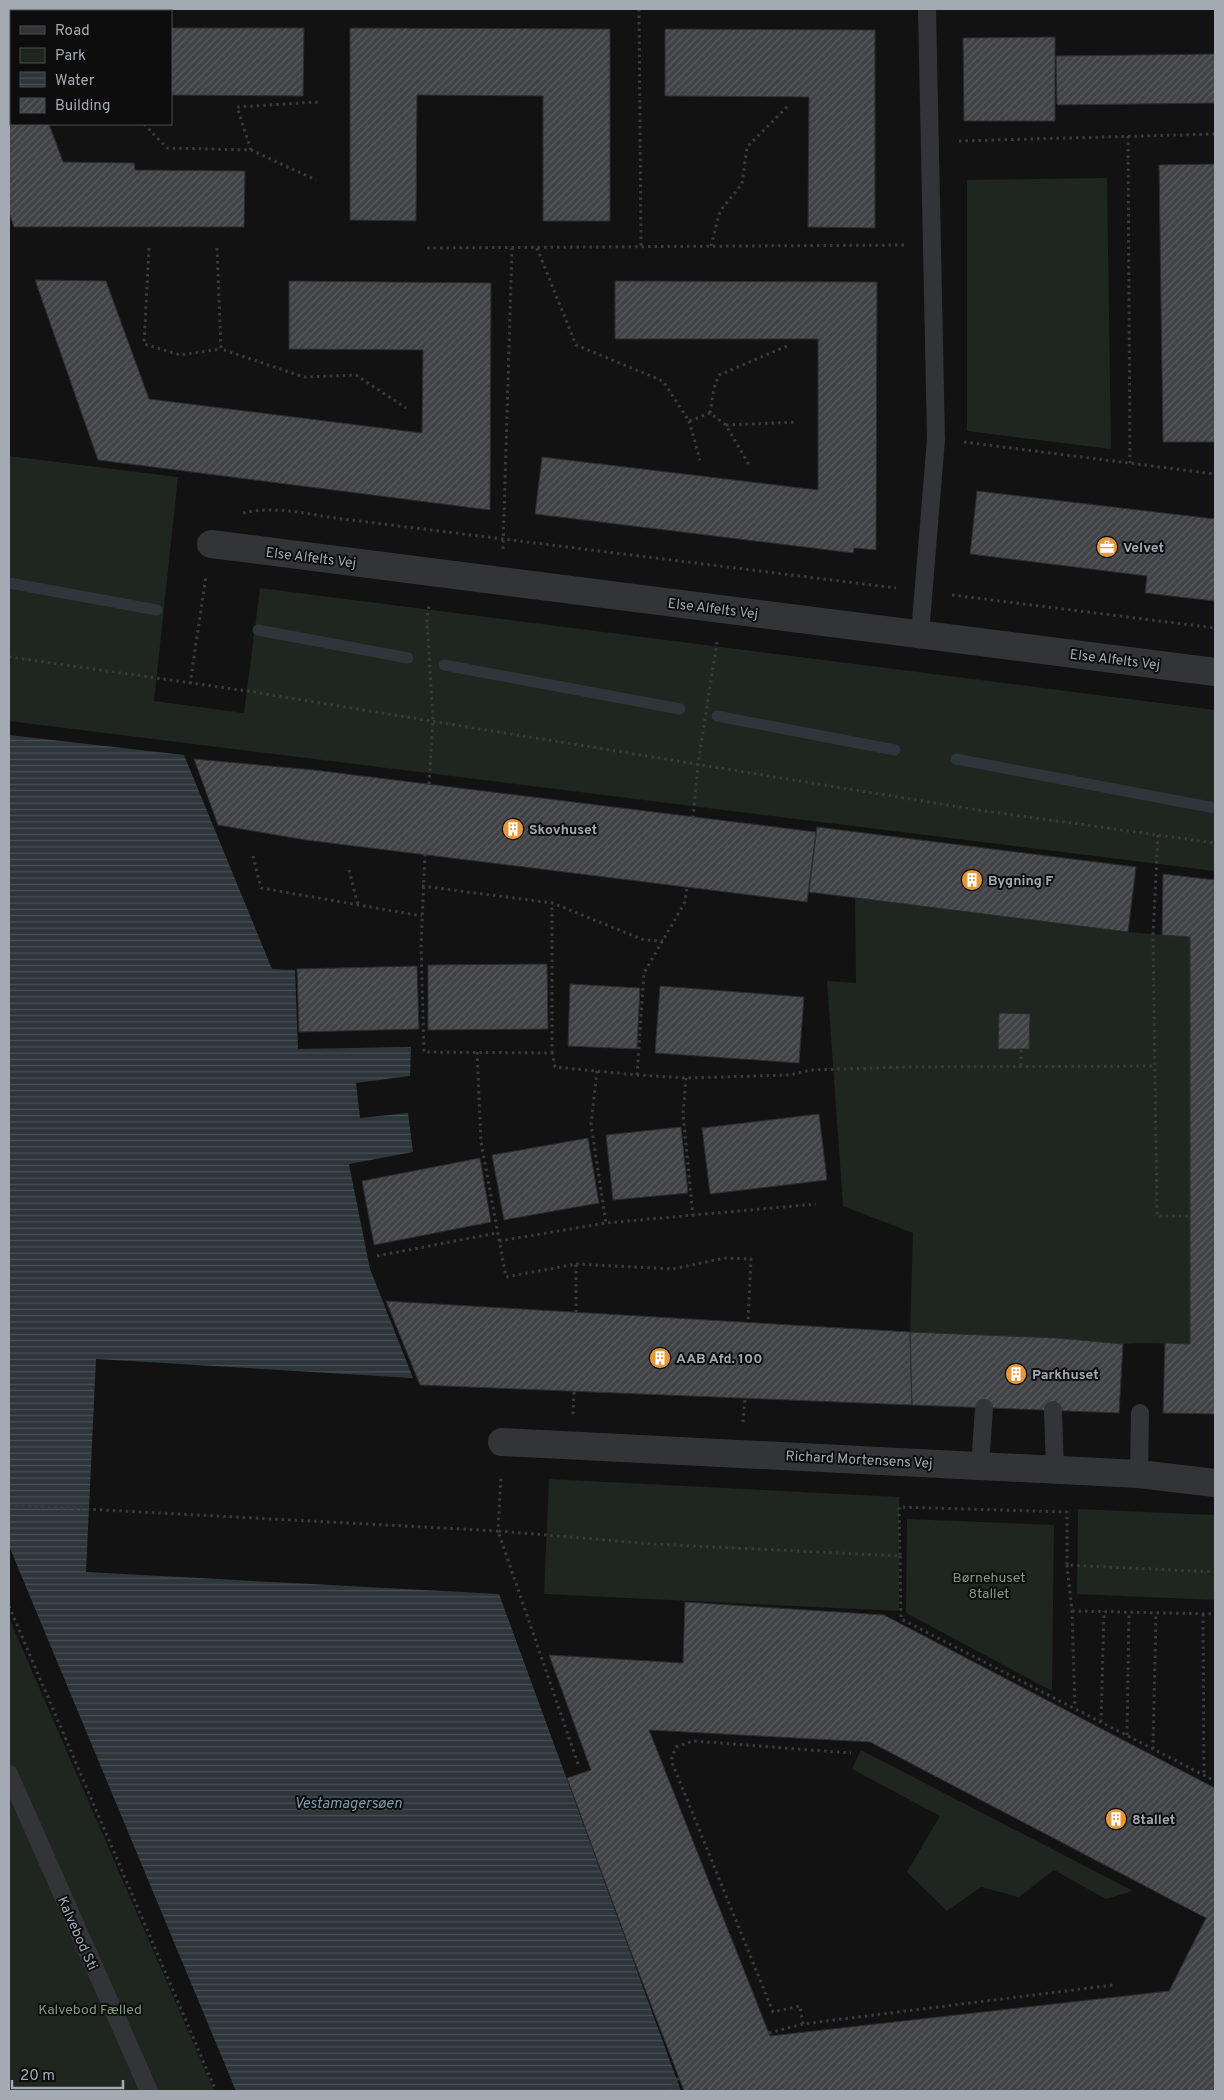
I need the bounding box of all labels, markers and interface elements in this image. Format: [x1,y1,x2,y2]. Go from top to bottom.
legend [10,10,172,125]
text: Road [55,22,90,41]
text: Park [55,47,86,66]
text: Water [55,72,95,91]
text: Building [55,97,110,116]
office icon: Velvet [1095,535,1119,559]
place label: Velvet [1123,540,1164,557]
street label: Else Alfelts Vej [265,545,357,572]
street label: Else Alfelts Vej [667,596,759,623]
street label: Else Alfelts Vej [1069,647,1161,674]
building icon: Skovhuset [501,817,525,841]
place label: Skovhuset [529,822,597,839]
building icon: Bygning F [960,868,984,892]
place label: Bygning F [988,873,1053,890]
building icon: AAB Afd. 100 [648,1346,672,1370]
place label: AAB Afd. 100 [676,1351,762,1368]
building icon: Parkhuset [1004,1362,1028,1386]
place label: Parkhuset [1032,1367,1099,1384]
street label: Richard Mortensens Vej [785,1448,933,1473]
park label: Børnehuset 8tallet [953,1570,1025,1603]
water label: Vestamagersøen [294,1795,402,1814]
building icon: 8tallet [1104,1807,1128,1831]
place label: 8tallet [1132,1812,1175,1829]
street label: Kalvebod Sti [53,1894,100,1973]
park label: Kalvebod Fælled [38,2002,142,2019]
scale bar [12,2058,124,2090]
text: 20 m [20,2067,55,2086]

